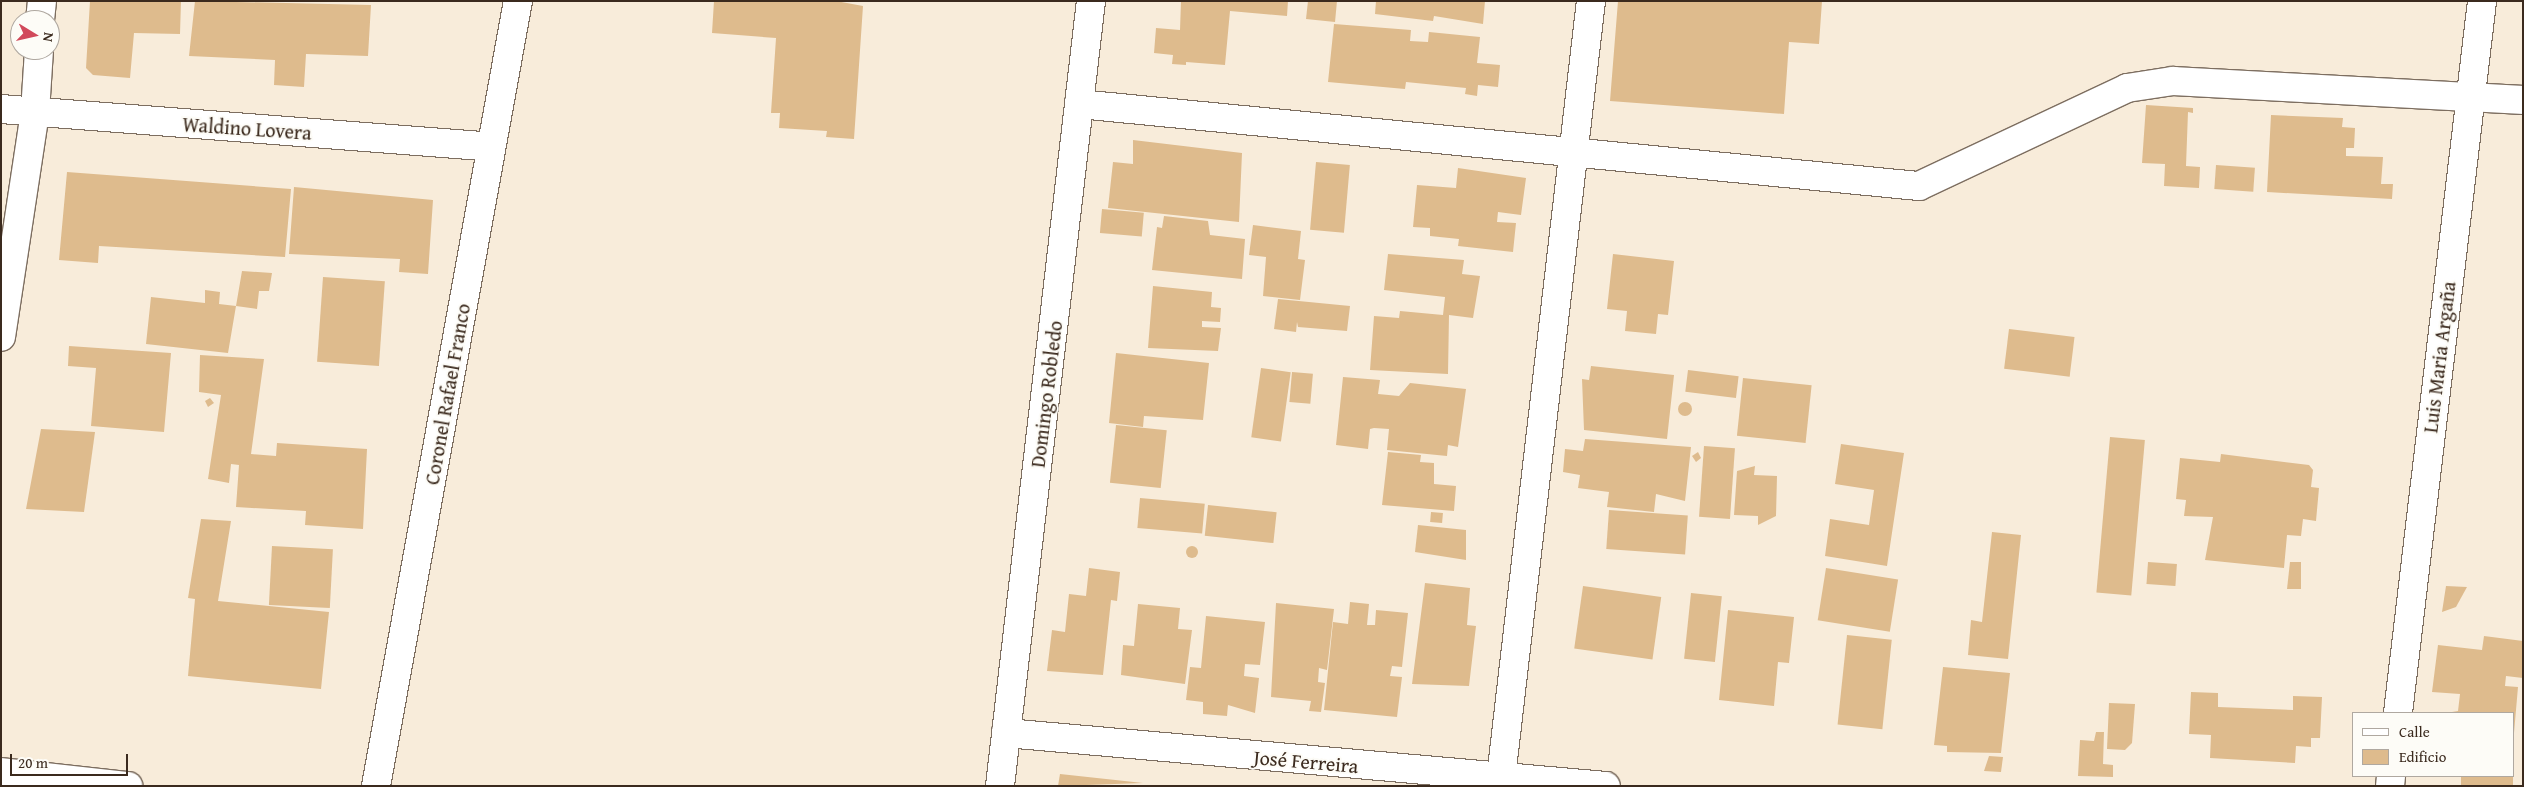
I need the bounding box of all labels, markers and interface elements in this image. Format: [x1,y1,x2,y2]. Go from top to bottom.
north arrow [10,10,60,60]
text: N [38,31,59,43]
street label: Waldino Lovera [182,112,312,144]
street label: Luis Maria Argaña [2418,280,2460,434]
street label: Coronel Rafael Franco [419,301,475,487]
street label: Domingo Robledo [1025,319,1067,469]
legend [2352,712,2514,777]
text: Calle [2399,721,2430,742]
scale bar [12,744,130,776]
street label: José Ferreira [1253,744,1359,778]
text: Edificio [2399,746,2446,767]
text: 20 m [18,752,48,773]

